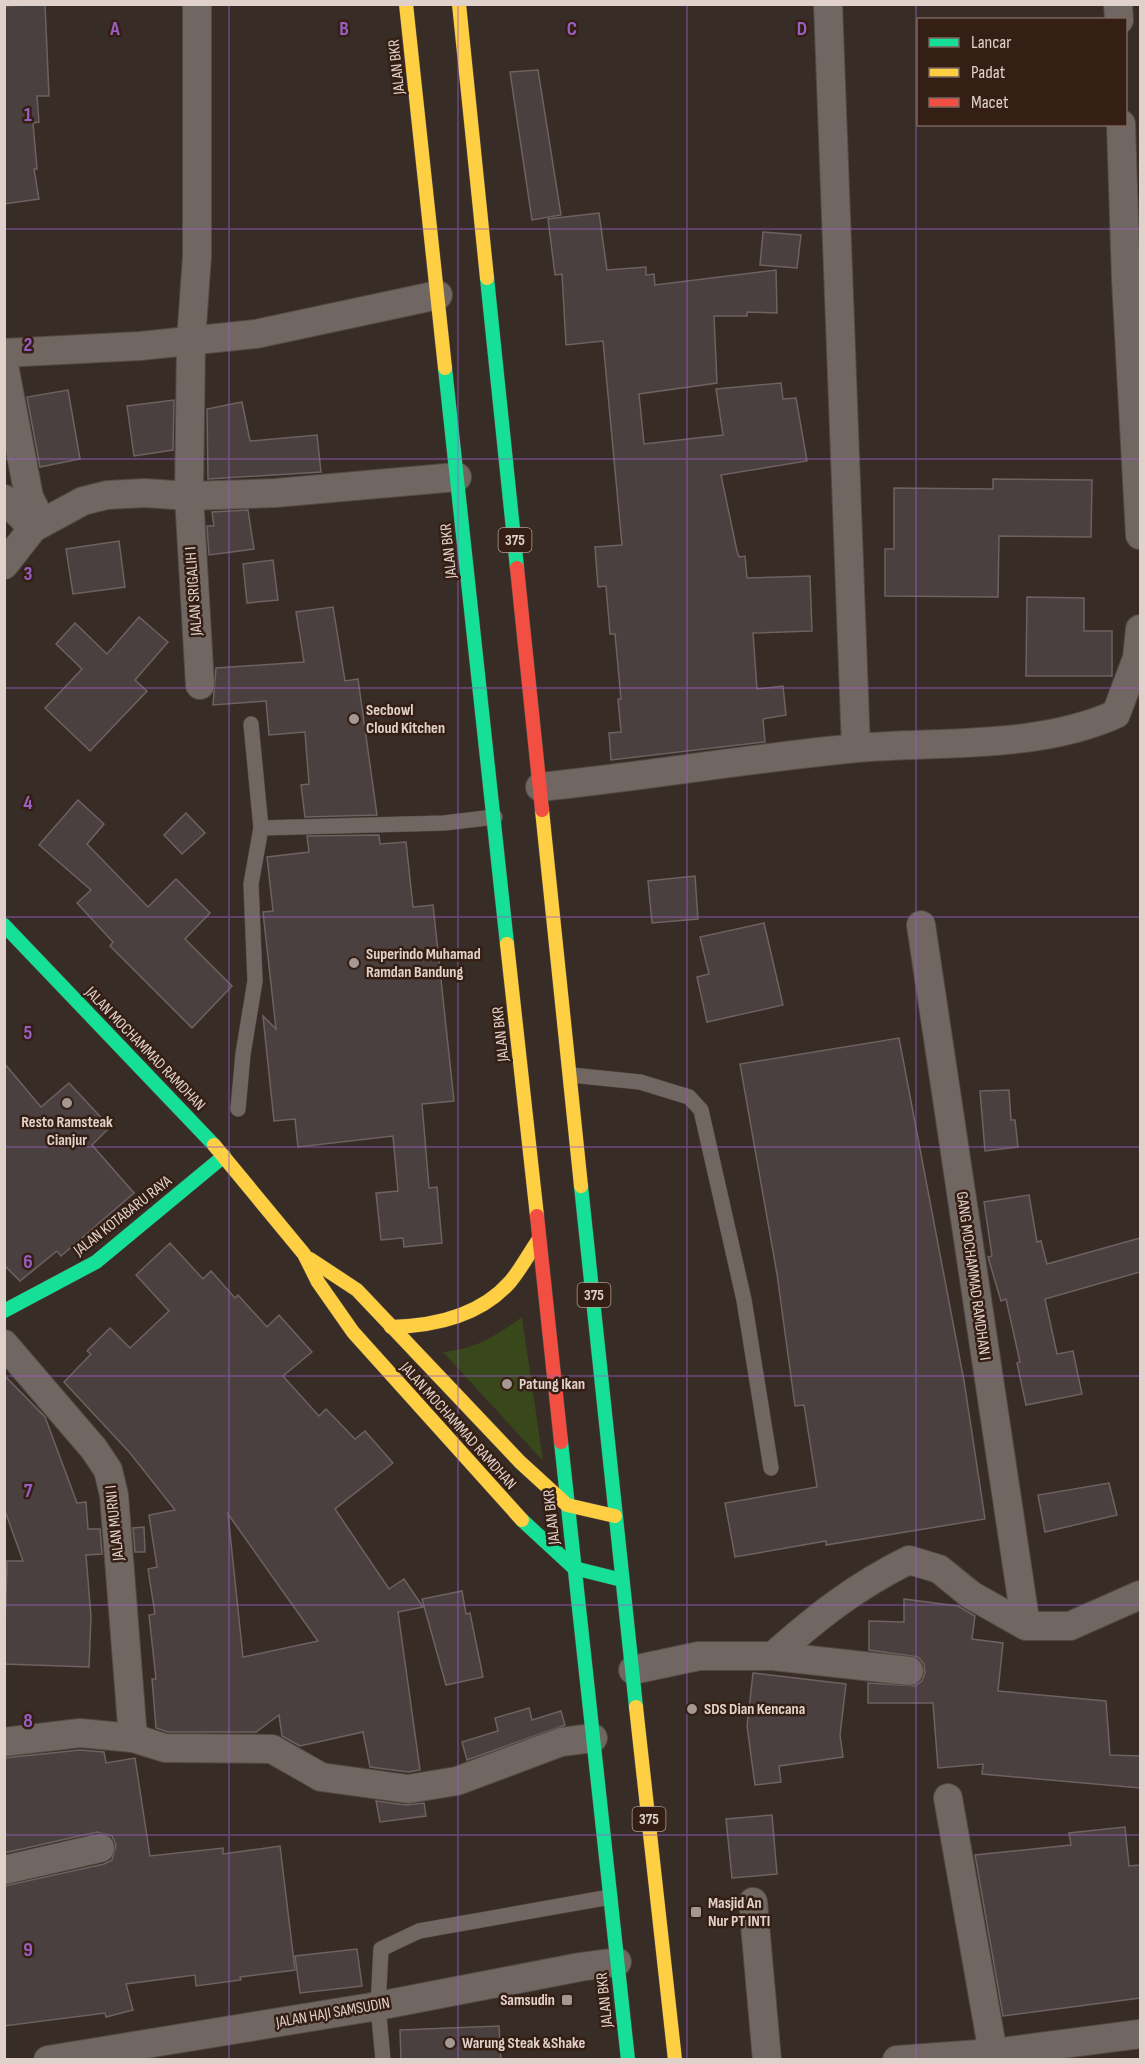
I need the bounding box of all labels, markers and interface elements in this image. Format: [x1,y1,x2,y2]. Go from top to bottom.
text: A [109,17,120,41]
text: B [339,17,349,41]
text: C [567,17,577,41]
text: D [797,17,807,41]
legend [917,18,1127,126]
text: Lancar [971,32,1011,53]
street label: JALAN BKR [385,38,409,97]
text: Padat [971,62,1006,83]
text: Macet [971,92,1009,113]
text: 1 [24,103,32,127]
text: 2 [24,333,32,357]
street label: JALAN BKR [437,522,461,581]
road number: 375 [498,528,532,552]
street label: JALAN SRIGALIH I [181,546,207,637]
text: 3 [24,562,33,586]
place label: Secbowl Cloud Kitchen [366,701,445,738]
marker: Secbowl Cloud Kitchen [347,712,361,726]
text: 4 [23,791,33,815]
place label: Superindo Muhamad Ramdan Bandung [366,945,481,982]
marker: Superindo Muhamad Ramdan Bandung [347,956,361,970]
street label: JALAN MOCHAMMAD RAMDHAN [80,982,209,1115]
street label: JALAN BKR [489,1005,513,1064]
text: 5 [24,1021,33,1045]
marker: Resto Ramsteak Cianjur [60,1096,74,1110]
place label: Resto Ramsteak Cianjur [21,1113,113,1150]
street label: JALAN KOTABARU RAYA [69,1172,176,1261]
street label: GANG MOCHAMMAD RAMDHAN I [952,1190,994,1362]
text: 6 [23,1250,33,1274]
road number: 375 [578,1283,610,1307]
street label: JALAN MOCHAMMAD RAMDHAN [395,1358,520,1494]
place label: Patung Ikan [519,1375,585,1394]
marker: Patung Ikan [500,1377,514,1391]
text: 7 [24,1479,33,1503]
street label: JALAN MURNI I [102,1484,129,1563]
street label: JALAN BKR [540,1488,564,1547]
place label: SDS Dian Kencana [704,1700,805,1719]
marker: SDS Dian Kencana [685,1702,699,1716]
text: 8 [23,1709,33,1733]
road number: 375 [632,1807,666,1831]
place label: Masjid An Nur PT INTI [708,1894,770,1931]
marker: Masjid An Nur PT INTI [689,1905,703,1919]
text: 9 [23,1938,33,1962]
street label: JALAN BKR [593,1971,617,2030]
place label: Samsudin [500,1991,555,2010]
marker: Samsudin [560,1993,574,2007]
street label: JALAN HAJI SAMSUDIN [274,1994,391,2033]
place label: Warung Steak &Shake [462,2034,585,2053]
marker: Warung Steak &Shake [443,2036,457,2050]

